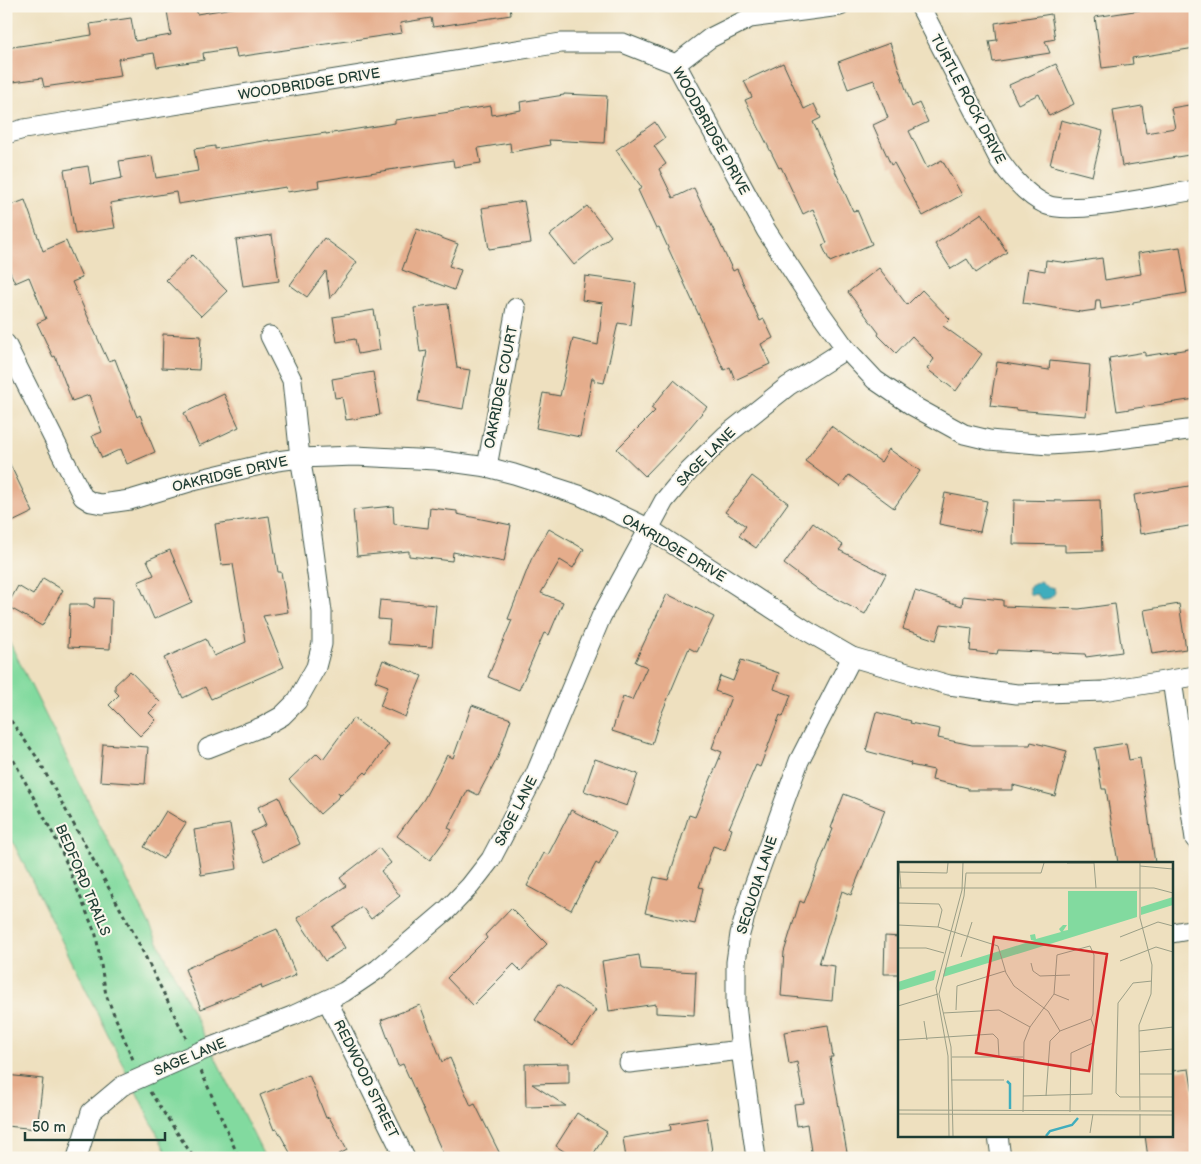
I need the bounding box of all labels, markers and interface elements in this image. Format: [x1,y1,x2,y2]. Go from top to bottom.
street label: TURTLE ROCK DRIVE [927,32,1009,166]
street label: WOODBRIDGE DRIVE [237,64,381,104]
street label: WOODBRIDGE DRIVE [669,64,753,198]
street label: OAKRIDGE COURT [481,323,521,450]
street label: SAGE LANE [673,424,739,490]
street label: OAKRIDGE DRIVE [171,452,289,496]
street label: OAKRIDGE DRIVE [619,510,729,586]
street label: SAGE LANE [491,773,541,849]
street label: BEDFORD TRAILS [52,822,114,938]
street label: SEQUOIA LANE [733,834,781,936]
inset map [898,862,1174,1136]
street label: REDWOOD STREET [330,1017,402,1141]
street label: SAGE LANE [151,1034,229,1080]
scale bar [25,1109,165,1141]
text: 50 m [32,1118,66,1137]

